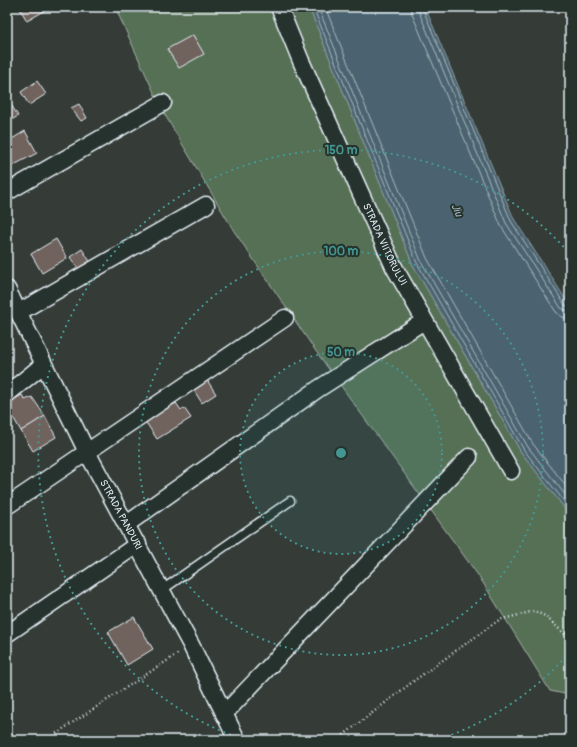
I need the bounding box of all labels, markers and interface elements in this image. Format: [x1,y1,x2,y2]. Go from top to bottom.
text: 150 m [325,143,358,158]
street label: STRADA VIITORULUI [360,201,409,288]
water label: Jiu [449,202,466,220]
text: 100 m [324,244,359,259]
text: 50 m [327,345,355,360]
centre of rings [334,446,348,460]
street label: STRADA PANDURI [97,478,145,552]

